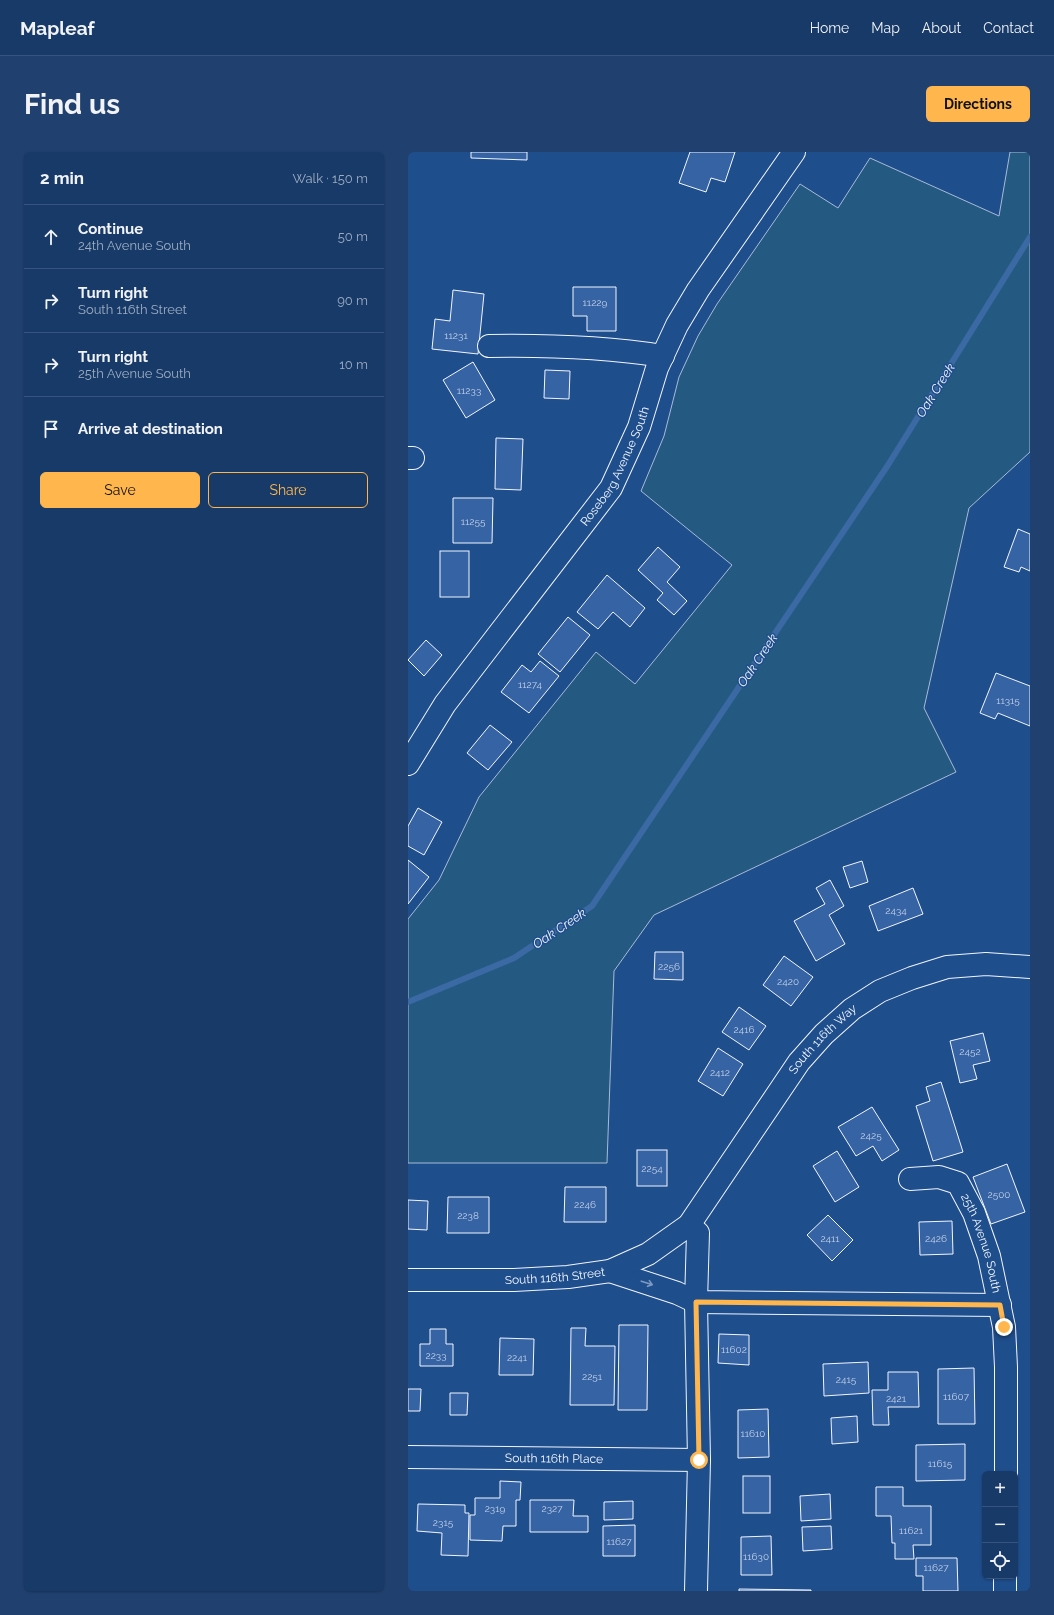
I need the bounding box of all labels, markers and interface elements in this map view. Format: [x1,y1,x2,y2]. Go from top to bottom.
text: Mapleaf [20,17,95,39]
text: Home [810,20,849,36]
text: Map [871,20,900,36]
text: About [922,20,961,36]
text: Contact [983,20,1034,36]
button: Directions [926,86,1030,122]
text: Find us [24,88,120,121]
text: 2 min [40,168,84,188]
text: Walk · 150 m [293,171,368,186]
text: Continue [78,220,143,238]
icon: ahead [40,226,62,248]
text: 50 m [338,229,368,244]
text: 24th Avenue South [78,238,191,253]
text: Turn right [78,284,148,302]
icon: right [40,290,62,312]
text: 90 m [337,293,368,308]
house number: 11229 [583,297,608,308]
text: South 116th Street [78,302,187,317]
house number: 11231 [444,330,468,341]
text: Turn right [78,348,148,366]
icon: right [40,354,62,376]
text: 10 m [339,357,368,372]
water label: Oak Creek [913,360,958,420]
text: 25th Avenue South [78,366,191,381]
house number: 11233 [457,385,481,396]
street label: Roseberg Avenue South [577,405,652,529]
icon: arrive [40,418,62,440]
text: Arrive at destination [78,420,223,438]
button: Save [40,472,200,508]
button: Share [208,472,368,508]
house number: 11255 [461,516,486,527]
water label: Oak Creek [734,631,781,690]
house number: 11274 [518,679,543,690]
house number: 11315 [996,695,1020,706]
water label: Oak Creek [530,905,589,952]
house number: 2434 [885,905,907,916]
house number: 2256 [658,961,680,972]
house number: 2420 [777,976,799,987]
street label: South 116th Way [786,1001,859,1077]
house number: 2416 [734,1024,754,1035]
house number: 2452 [959,1046,981,1057]
house number: 2412 [710,1067,730,1078]
house number: 2425 [860,1130,882,1141]
house number: 2254 [641,1163,663,1174]
house number: 2500 [988,1189,1010,1200]
street label: 25th Avenue South [958,1191,1004,1294]
house number: 2246 [574,1199,596,1210]
house number: 2238 [457,1210,479,1221]
house number: 2411 [820,1233,840,1244]
house number: 2426 [925,1233,947,1244]
street label: South 116th Street [505,1265,606,1287]
one-way arrow [640,1280,653,1287]
route end [995,1318,1013,1336]
house number: 11602 [721,1344,747,1355]
house number: 2233 [425,1350,447,1361]
house number: 2241 [507,1352,528,1363]
house number: 2251 [582,1371,603,1382]
house number: 2415 [836,1374,857,1385]
house number: 11607 [943,1391,970,1402]
house number: 2421 [886,1393,907,1404]
house number: 11610 [741,1428,766,1439]
street label: South 116th Place [505,1451,603,1466]
route start [690,1451,708,1469]
house number: 11615 [928,1458,953,1469]
map controls [982,1471,1018,1579]
button: + [982,1471,1018,1507]
house number: 2319 [485,1503,505,1514]
house number: 2327 [541,1503,563,1514]
button: − [982,1507,1018,1543]
house number: 2315 [433,1517,454,1528]
house number: 11621 [899,1525,924,1536]
house number: 11627 [606,1536,632,1547]
button: locate [982,1543,1018,1579]
house number: 11630 [743,1551,769,1562]
house number: 11627 [923,1562,949,1573]

